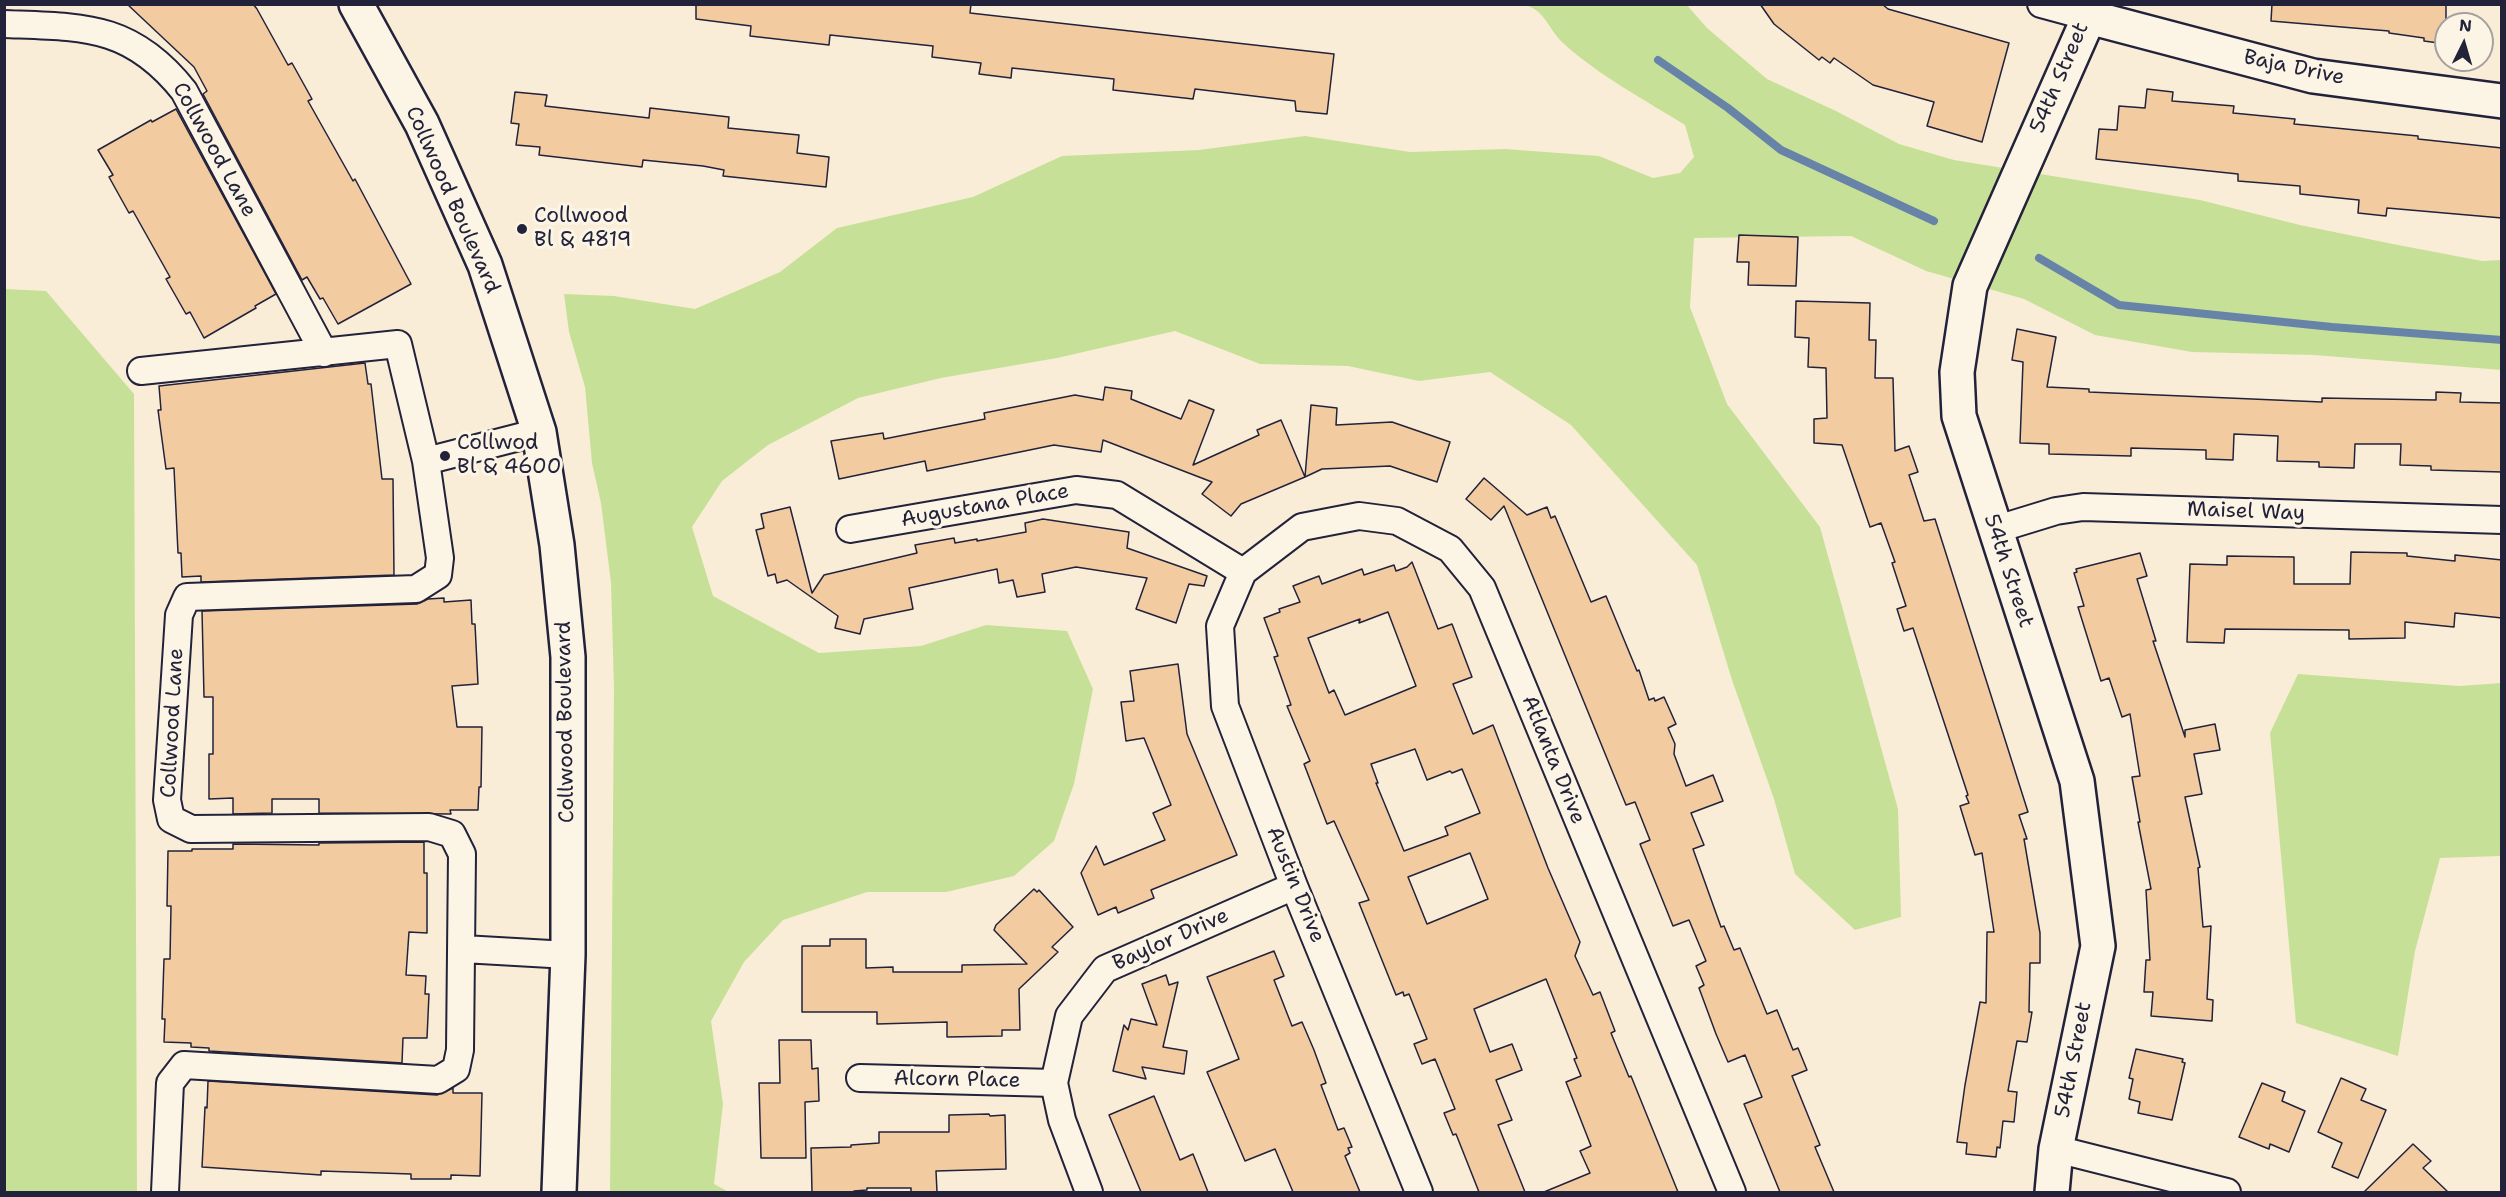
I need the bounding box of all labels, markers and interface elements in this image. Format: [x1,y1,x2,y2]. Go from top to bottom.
north arrow [2434,12,2494,72]
text: N [2458,15,2473,37]
street label: 54th Street [2025,19,2095,137]
street label: Baja Drive [2241,45,2347,91]
street label: Collwood Lane [167,78,261,222]
street label: Collwood Boulevard [399,103,505,297]
place label: Collwood Bl & 4819 [534,204,631,254]
marker: Collwood Bl & 4819 [515,222,529,236]
place label: Collwod Bl & 4600 [457,431,561,481]
marker: Collwod Bl & 4600 [438,449,452,463]
street label: Augustana Place [899,479,1071,533]
street label: Maisel Way [2187,497,2305,527]
street label: 54th Street [1978,511,2038,631]
street label: Collwood Boulevard [552,621,580,823]
street label: Collwood Lane [156,647,190,799]
street label: Atlanta Drive [1516,692,1590,828]
street label: Austin Drive [1260,823,1330,947]
street label: Baylor Drive [1109,903,1233,977]
street label: 54th Street [2050,1000,2098,1120]
street label: Alcorn Place [893,1066,1021,1094]

